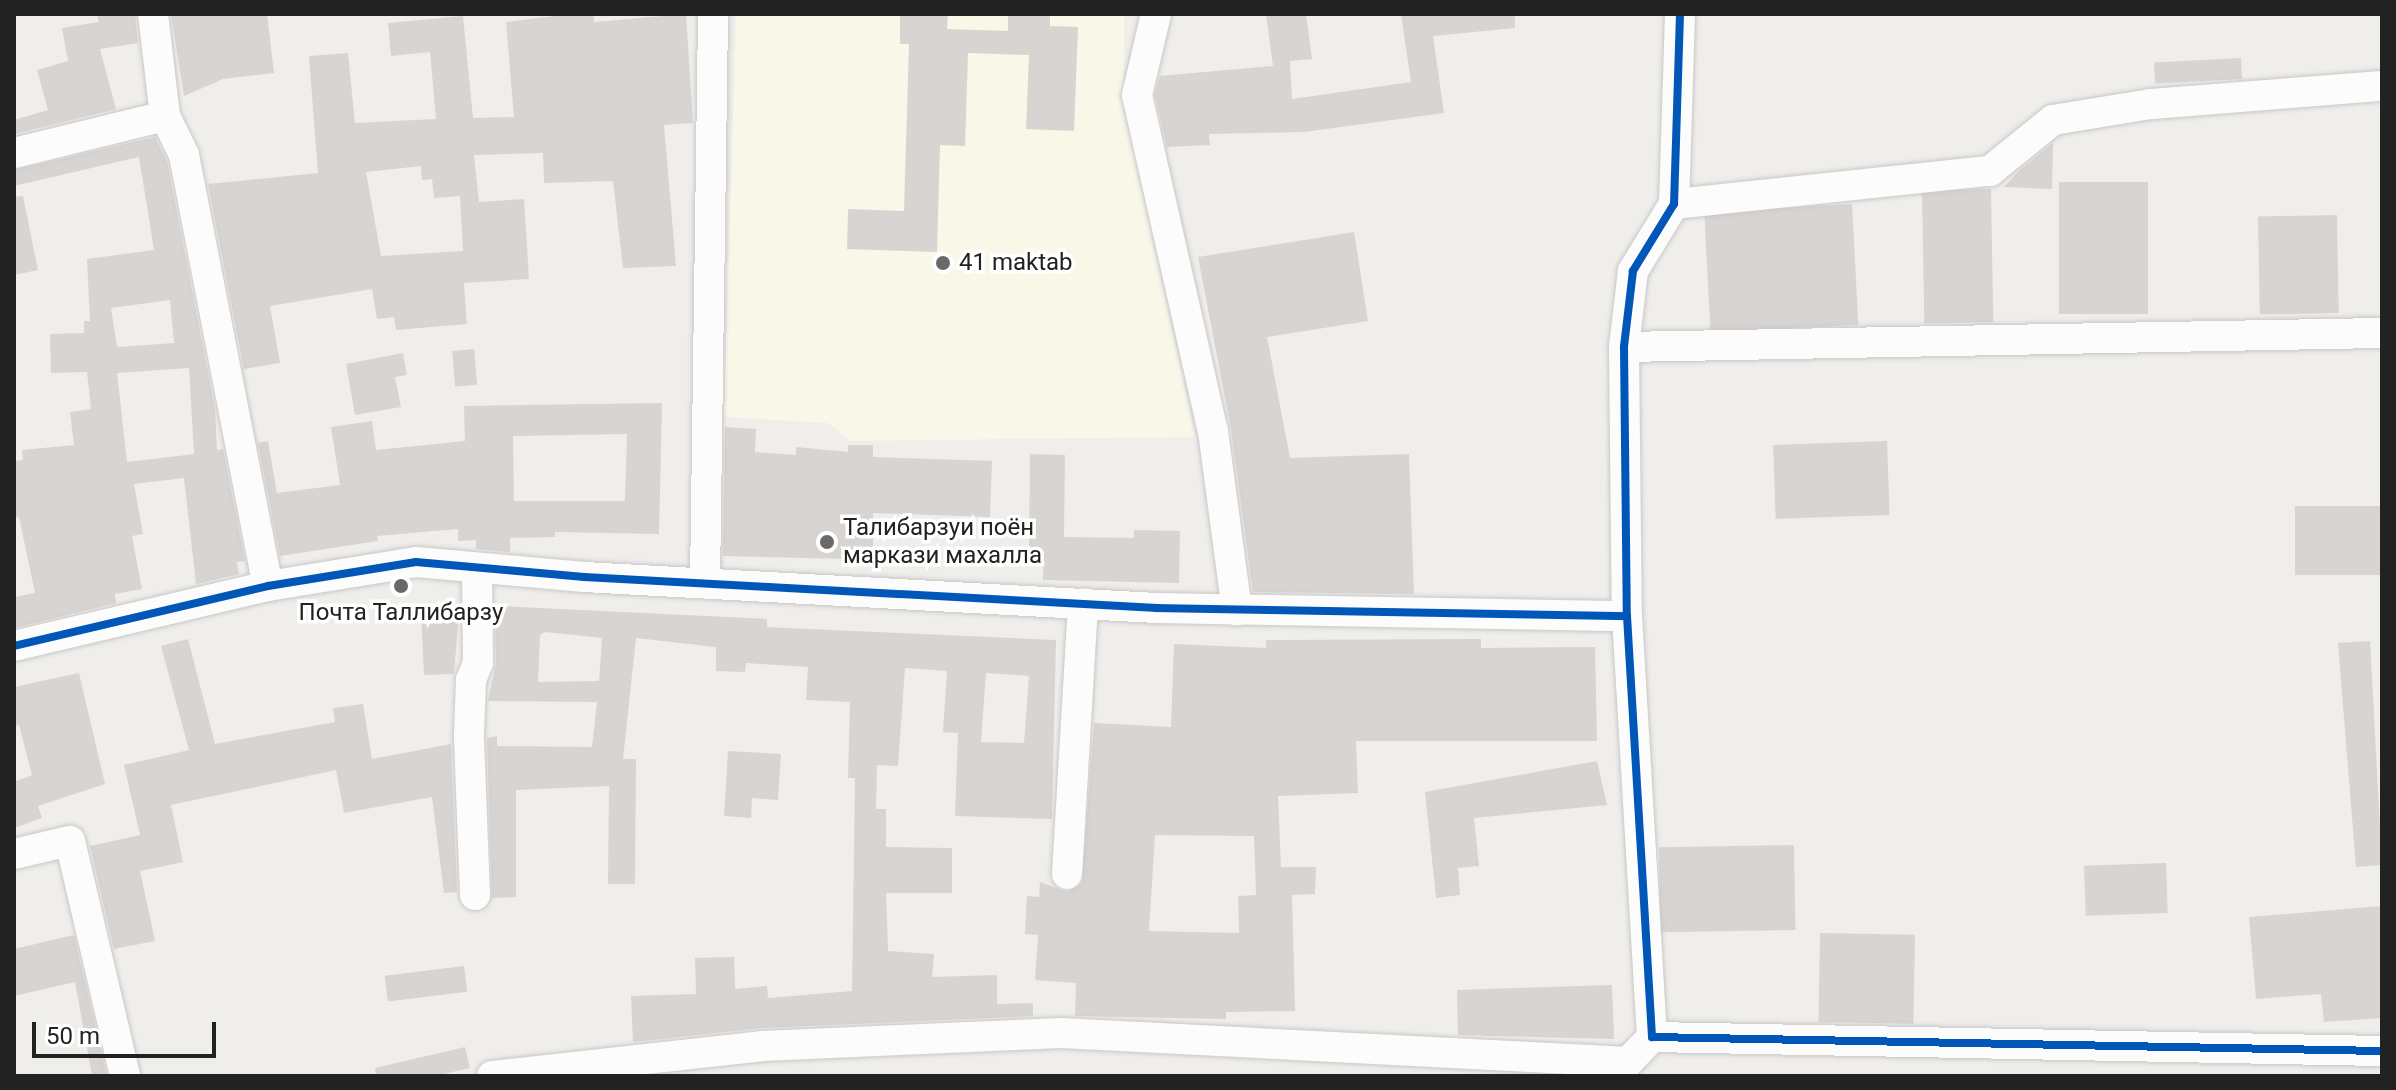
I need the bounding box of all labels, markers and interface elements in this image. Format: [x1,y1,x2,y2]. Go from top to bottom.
place label: 41 maktab [959,249,1073,277]
marker: 41 maktab [934,254,952,272]
place label: Талибарзуи поён маркази махалла [843,514,1042,570]
marker: Талибарзуи поён маркази махалла [818,533,836,551]
marker: Почта Таллибарзу [392,577,410,595]
place label: Почта Таллибарзу [298,599,504,627]
scale bar [36,1006,220,1056]
text: 50 m [46,1022,100,1050]

